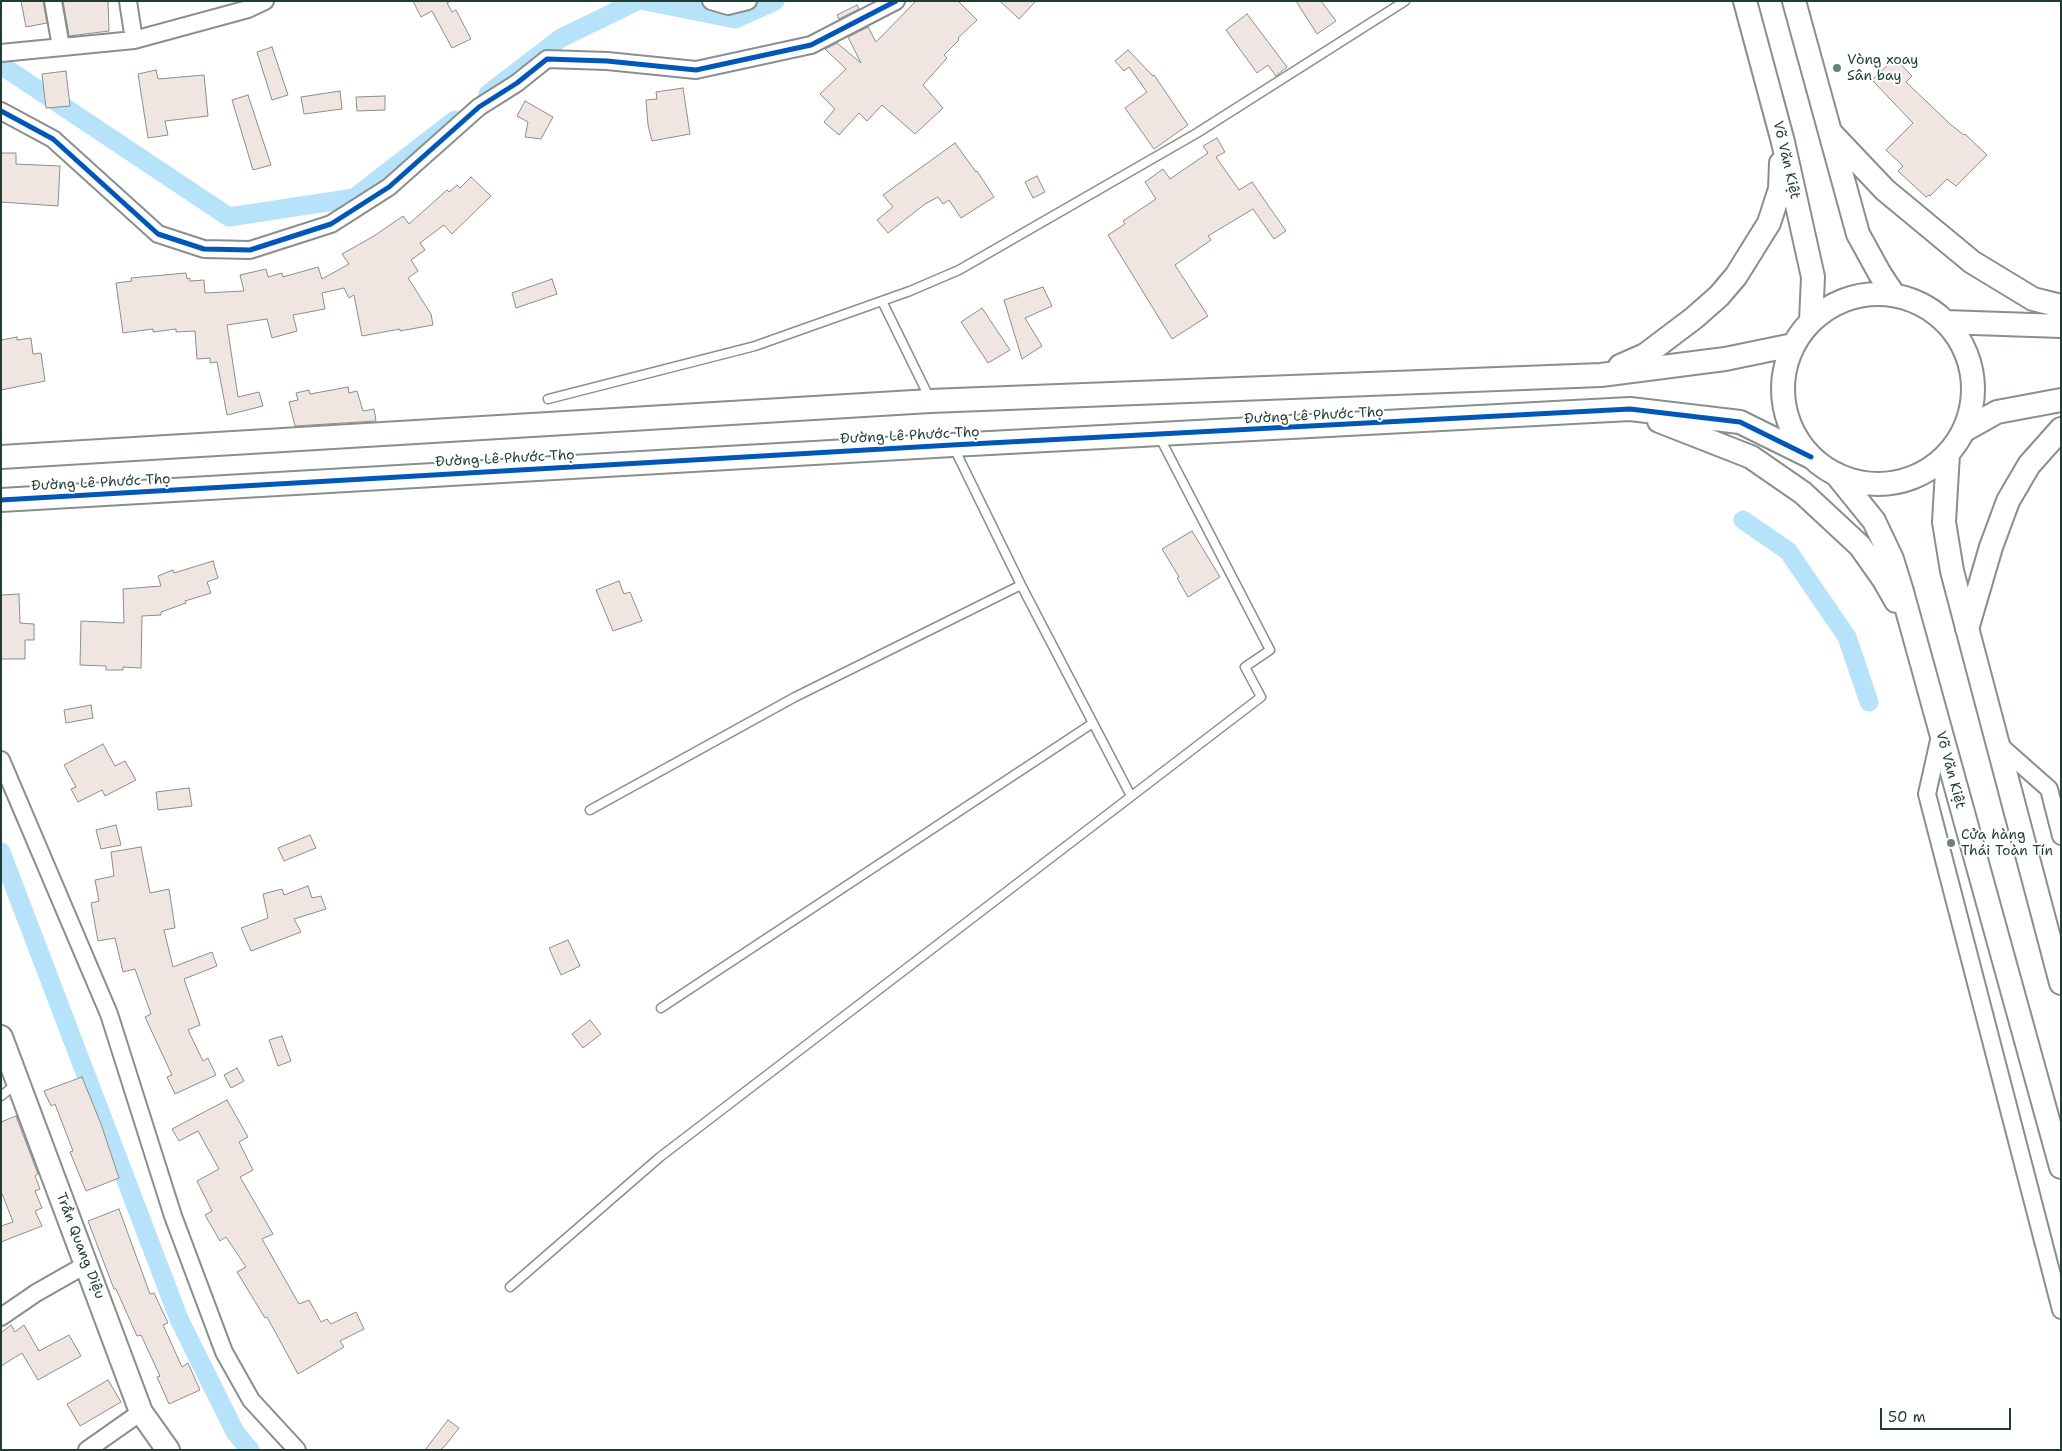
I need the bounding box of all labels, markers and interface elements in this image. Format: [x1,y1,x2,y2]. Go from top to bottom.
place label: Vòng xoay Sân bay [1847,52,1918,84]
marker: Vòng xoay Sân bay [1831,62,1843,74]
street label: Võ Văn Kiệt [1769,119,1803,201]
street label: Đường Lê Phước Thọ [1244,404,1384,428]
street label: Đường Lê Phước Thọ [840,424,980,448]
street label: Đường Lê Phước Thọ [435,447,575,471]
street label: Đường Lê Phước Thọ [31,471,171,495]
street label: Võ Văn Kiệt [1932,729,1968,811]
place label: Cửa hàng Thái Toàn Tín [1961,827,2053,860]
marker: Cửa hàng Thái Toàn Tín [1945,837,1957,849]
street label: Trần Quang Diệu [52,1190,108,1302]
scale bar [1882,1398,2013,1430]
text: 50 m [1888,1407,1926,1427]

